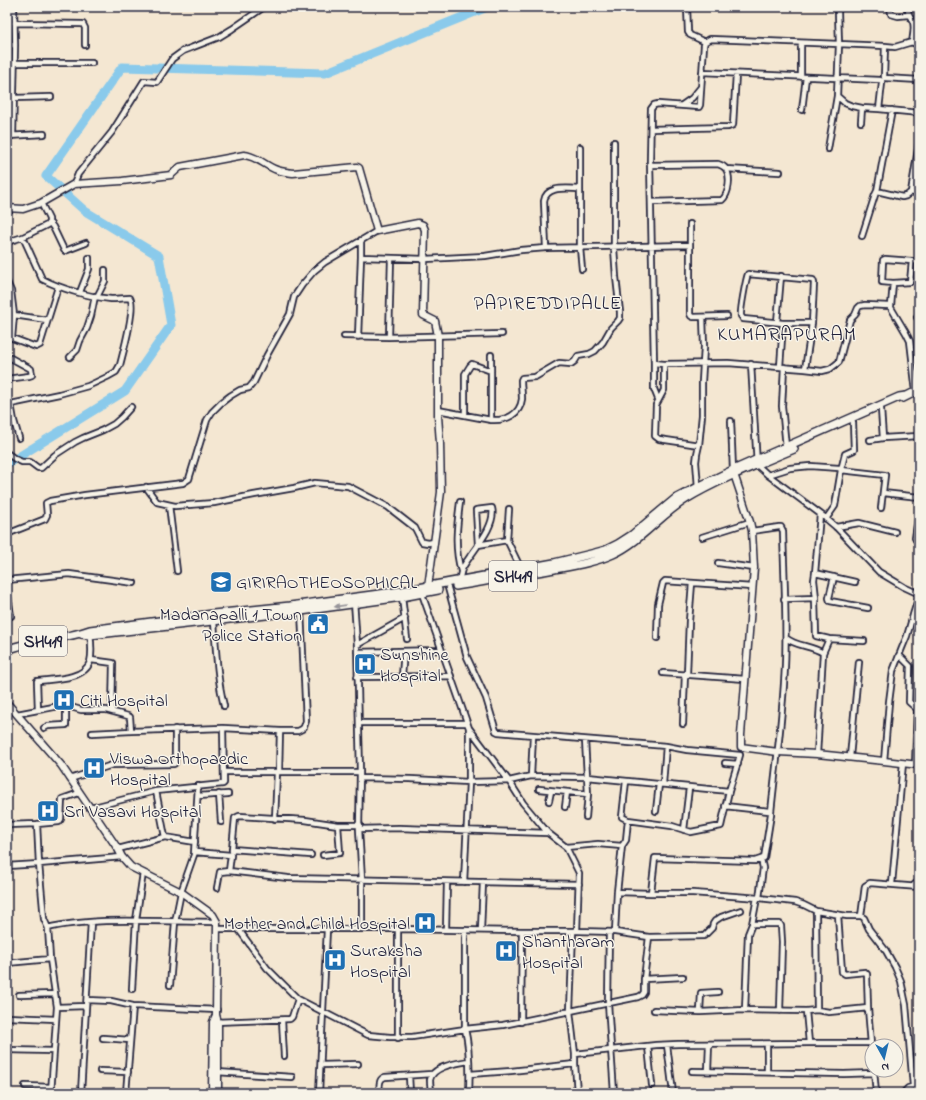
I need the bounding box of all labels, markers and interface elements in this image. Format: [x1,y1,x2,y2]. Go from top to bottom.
district label: PAPIREDDIPALLE [474,291,622,318]
district label: KUMARAPURAM [717,321,857,350]
road number: SH419 [489,561,537,591]
school or university icon: GIRIRAOTHEOSOPHICAL [208,569,234,595]
place label: GIRIRAOTHEOSOPHICAL [236,571,417,597]
place label: Madanapalli 1 Town Police Station [160,603,302,650]
one-way arrow [334,603,346,609]
public building icon: Madanapalli 1 Town Police Station [305,611,331,637]
road number: SH419 [19,626,67,656]
place label: Sunshine Hospital [380,643,449,690]
hospital icon: Sunshine Hospital [352,651,378,677]
hospital icon: Citi Hospital [51,687,77,713]
place label: Citi Hospital [80,689,168,715]
place label: Viswa Orthopaedic Hospital [109,747,248,794]
hospital icon: Viswa Orthopaedic Hospital [81,755,107,781]
hospital icon: Sri Vasavi Hospital [35,798,61,824]
place label: Sri Vasavi Hospital [64,800,201,826]
hospital icon: Mother and Child Hospital [412,910,438,936]
place label: Mother and Child Hospital [224,912,410,938]
place label: Shantharam Hospital [522,930,614,977]
hospital icon: Shantharam Hospital [493,938,519,964]
place label: Suraksha Hospital [350,939,422,986]
hospital icon: Suraksha Hospital [322,947,348,973]
north arrow [864,1038,904,1078]
text: N [880,1058,890,1075]

